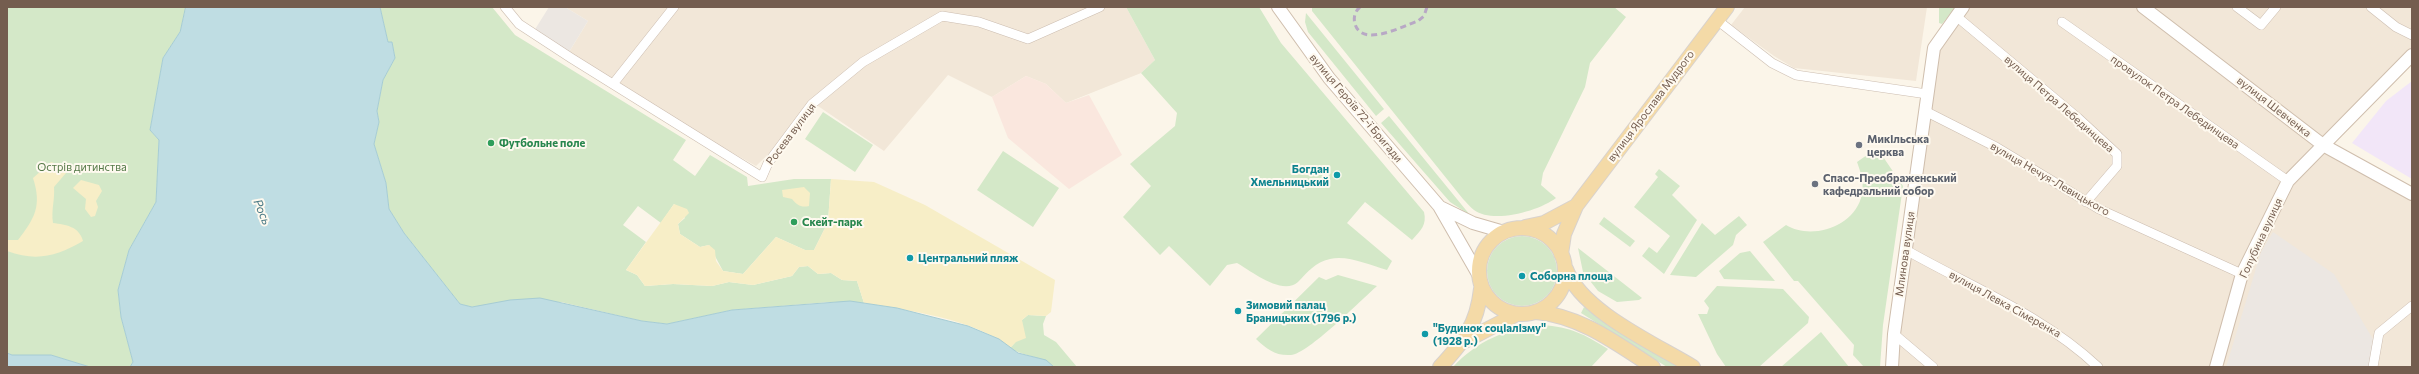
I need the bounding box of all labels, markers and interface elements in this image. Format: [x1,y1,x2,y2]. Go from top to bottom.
street label: вулиця Ярослава Мудрого [1605,48,1697,164]
street label: вулиця Героїв 72-ї Бригади [1307,51,1405,165]
street label: провулок Петра Лебединцева [2108,52,2242,152]
street label: вулиця Петра Лебединцева [2002,53,2116,155]
street label: вулиця Шевченка [2234,74,2314,140]
street label: Росева вулиця [763,100,819,168]
place label: Микільська церква [1867,132,1929,158]
place label: Футбольне поле [499,136,585,150]
marker: Футбольне поле [486,138,496,148]
street label: вулиця Нечуя-Левицького [1988,139,2112,219]
marker: Микільська церква [1854,140,1864,150]
park label: Острів дитинства [37,160,127,174]
place label: Богдан Хмельницький [1250,162,1329,188]
marker: Богдан Хмельницький [1332,170,1342,180]
place label: Спасо-Преображенський кафедральний собор [1823,171,1957,197]
marker: Спасо-Преображенський кафедральний собор [1810,179,1820,189]
street label: Голубина вулиця [2237,196,2285,280]
water label: Рось [250,197,274,227]
street label: Млинова вулиця [1893,211,1917,297]
place label: Скейт-парк [802,215,863,229]
marker: Скейт-парк [789,217,799,227]
place label: Центральний пляж [918,251,1018,265]
marker: Центральний пляж [905,253,915,263]
street label: вулиця Левка Сімеренка [1947,268,2063,340]
place label: Соборна площа [1530,269,1613,283]
marker: Соборна площа [1517,271,1527,281]
place label: Зимовий палац Браницьких (1796 р.) [1246,298,1356,324]
marker: Зимовий палац Браницьких (1796 р.) [1233,306,1243,316]
place label: "Будинок соціалізму" (1928 р.) [1433,321,1546,347]
marker: "Будинок соціалізму" (1928 р.) [1420,329,1430,339]

